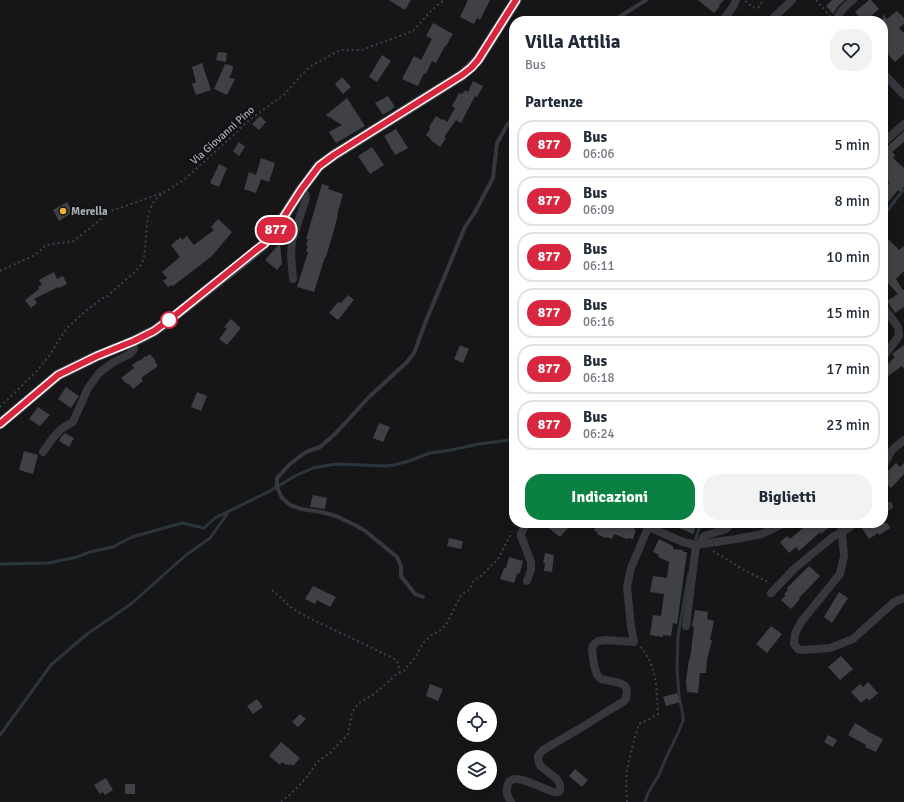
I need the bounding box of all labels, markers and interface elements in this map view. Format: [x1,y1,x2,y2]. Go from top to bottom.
button: heart [830,29,872,71]
text: Villa Attilia [525,30,621,54]
text: Bus [525,57,546,73]
text: Partenze [525,93,583,111]
street label: Via Giovanni Pino [188,103,257,168]
text: Bus [583,128,607,146]
text: 877 [538,136,560,153]
text: 5 min [834,136,870,154]
text: 06:06 [583,146,615,162]
text: Bus [583,184,607,202]
text: 877 [538,192,560,209]
text: 8 min [834,192,870,210]
text: 06:09 [583,202,615,218]
place label: Merella [71,205,108,218]
marker: Merella [58,206,68,216]
line badge: 877 [253,217,299,243]
text: 877 [265,221,287,238]
text: Bus [583,240,607,258]
text: 877 [538,248,560,265]
text: 10 min [826,248,870,266]
text: 06:11 [583,258,615,274]
text: Bus [583,296,607,314]
text: 877 [538,304,560,321]
text: 15 min [826,304,870,322]
unlabelled marker [160,311,178,329]
text: 06:16 [583,314,615,330]
text: Bus [583,352,607,370]
text: 877 [538,360,560,377]
text: 17 min [826,360,870,378]
text: 06:18 [583,370,615,386]
text: Bus [583,408,607,426]
text: 877 [538,416,560,433]
text: 23 min [826,416,870,434]
text: 06:24 [583,426,615,442]
button: Indicazioni [525,474,695,520]
button: Biglietti [703,474,872,520]
map controls [457,702,497,790]
button: locate [457,702,497,742]
button: layers [457,750,497,790]

